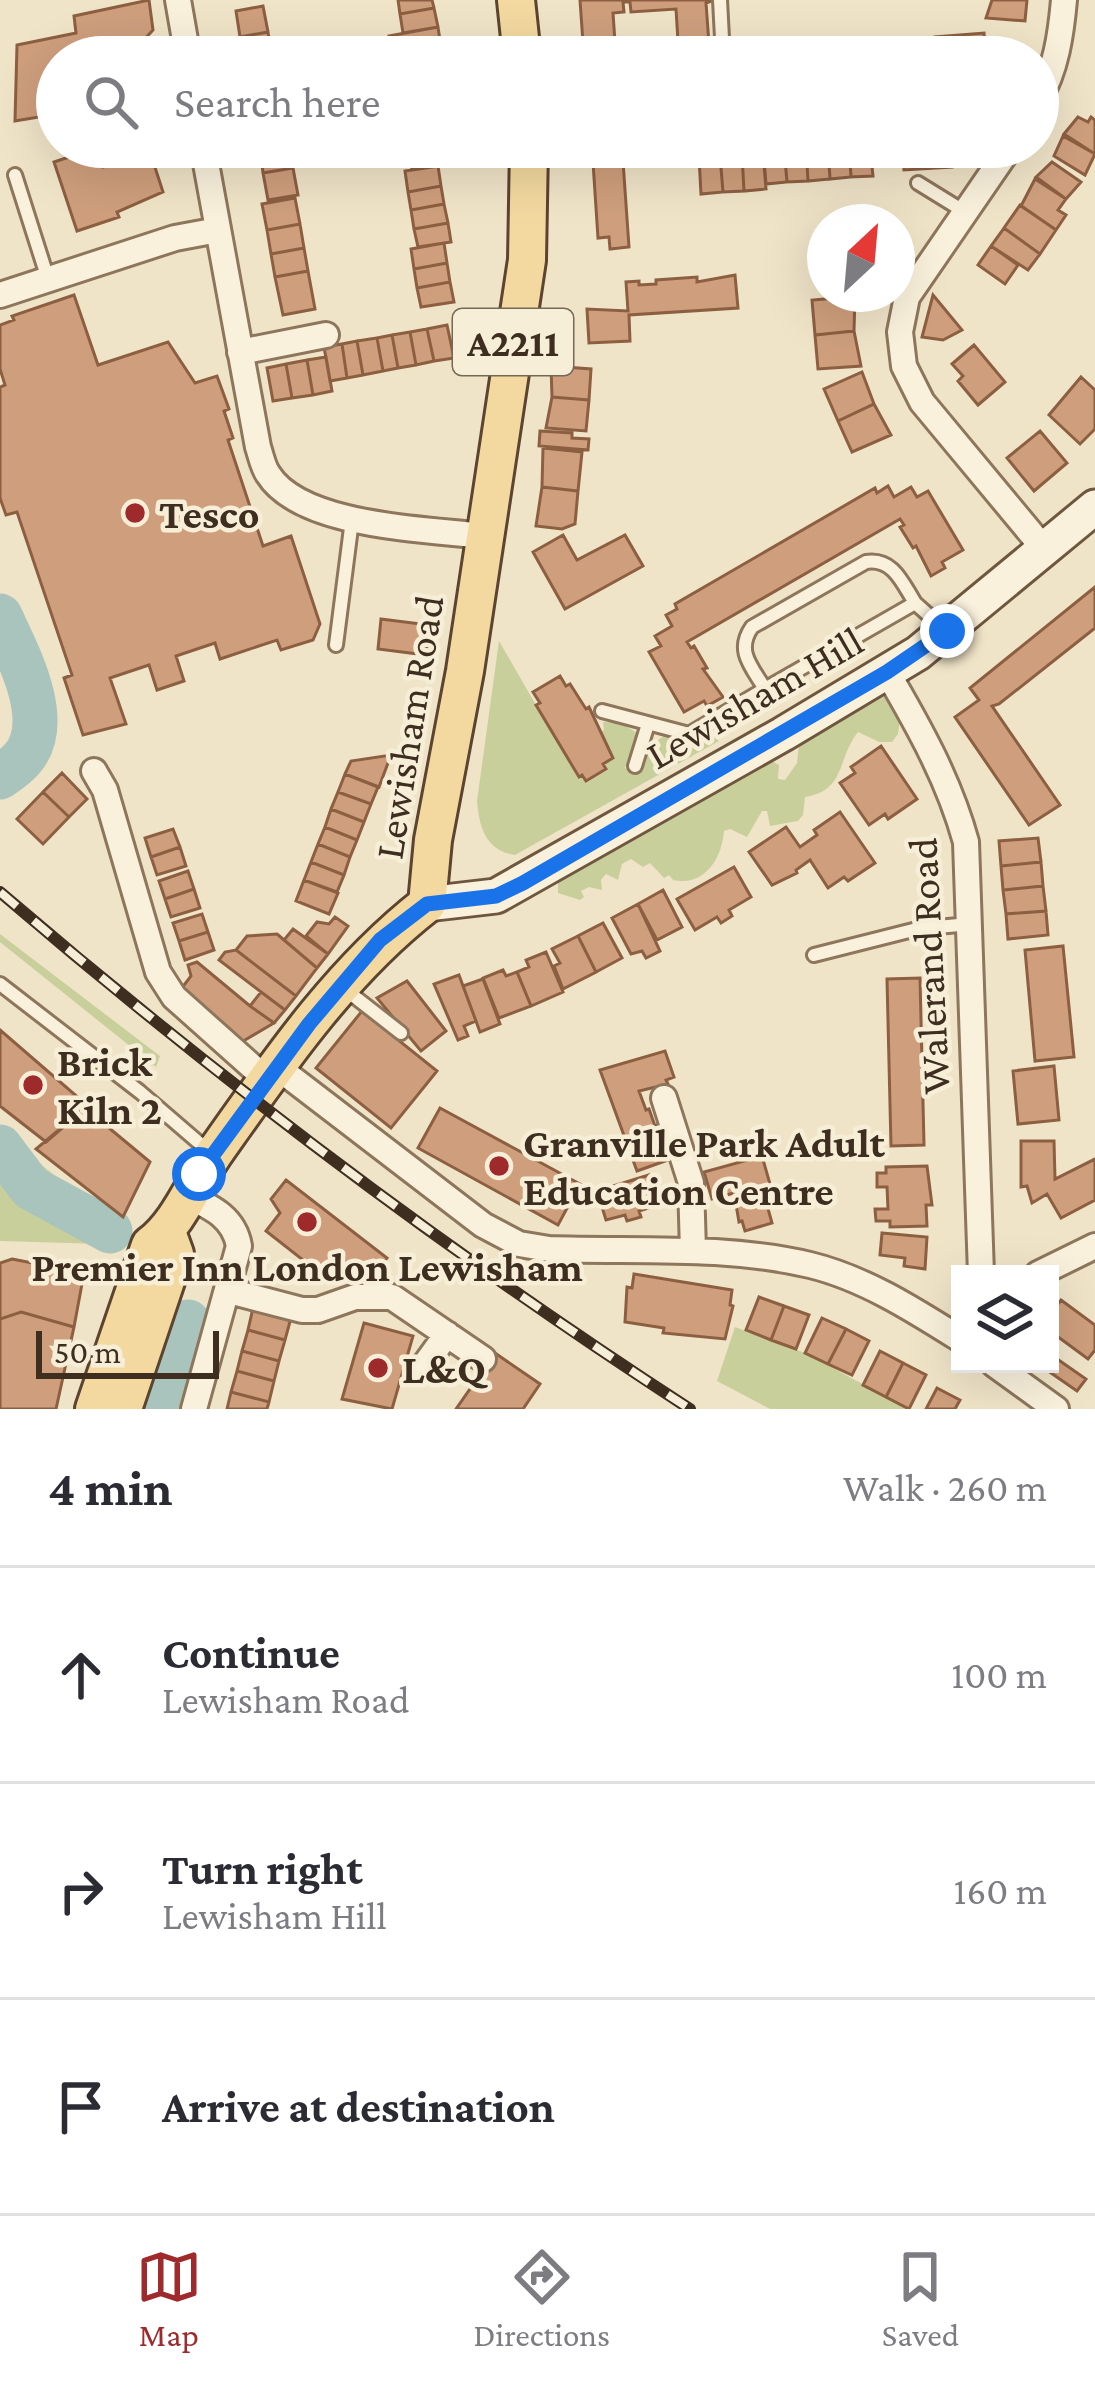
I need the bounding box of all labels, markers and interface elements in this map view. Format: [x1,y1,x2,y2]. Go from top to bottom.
search box [36,36,1059,168]
icon: search [78,69,144,135]
text: Search here [174,77,381,127]
north arrow [807,204,915,312]
road number: A2211 [453,309,573,375]
place label: Tesco [159,490,260,537]
marker: Tesco [122,500,148,526]
street label: Lewisham Road [364,592,453,862]
route end [920,604,974,658]
street label: Lewisham Hill [638,617,871,778]
street label: Walerand Road [898,836,959,1095]
place label: Brick Kiln 2 [57,1038,162,1133]
marker: Brick Kiln 2 [20,1072,46,1098]
place label: Granville Park Adult Education Centre [523,1119,886,1214]
route start [172,1147,226,1201]
marker: Granville Park Adult Education Centre [486,1153,512,1179]
marker: Premier Inn London Lewisham [294,1209,320,1235]
place label: Premier Inn London Lewisham [31,1243,583,1290]
map controls [951,1265,1059,1373]
button: layers [951,1265,1059,1373]
scale bar [36,1325,219,1378]
text: 50 m [54,1333,121,1370]
place label: L&Q [402,1345,488,1392]
marker: L&Q [365,1355,391,1381]
text: 4 min [48,1459,173,1516]
text: Walk · 260 m [843,1466,1047,1509]
text: Continue [162,1628,340,1678]
icon: ahead [48,1642,114,1708]
text: 100 m [951,1653,1047,1696]
text: Lewisham Road [162,1678,410,1721]
text: Turn right [162,1844,363,1894]
icon: right [48,1858,114,1924]
text: 160 m [954,1869,1047,1912]
text: Lewisham Hill [162,1894,387,1937]
icon: arrive [48,2074,114,2140]
text: Arrive at destination [162,2082,555,2132]
tab: Map [136,2244,202,2353]
tab: Directions [474,2244,610,2353]
tab: Saved [882,2244,959,2353]

